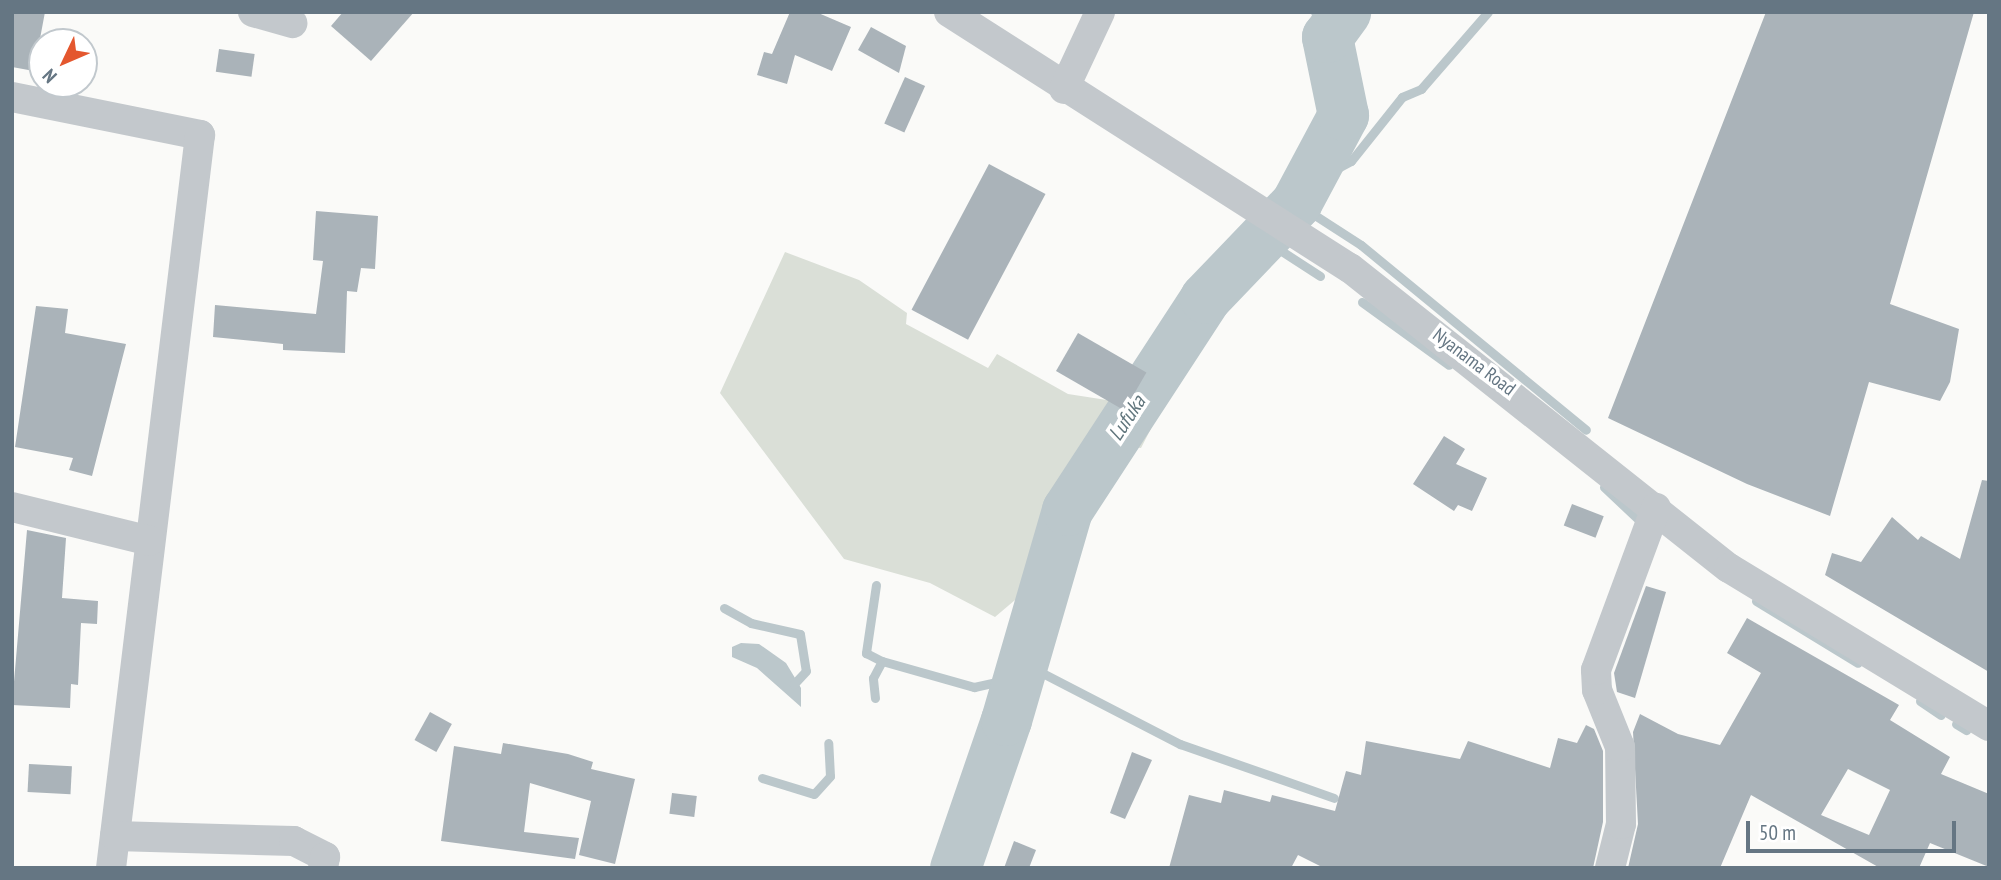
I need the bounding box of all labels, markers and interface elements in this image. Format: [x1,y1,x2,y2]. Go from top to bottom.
north arrow [28,28,98,98]
text: N [37,64,62,88]
street label: Nyanama Road [1428,324,1520,400]
water label: Lufuka [1103,391,1151,445]
scale bar [1749,806,1959,850]
text: 50 m [1759,819,1796,846]

